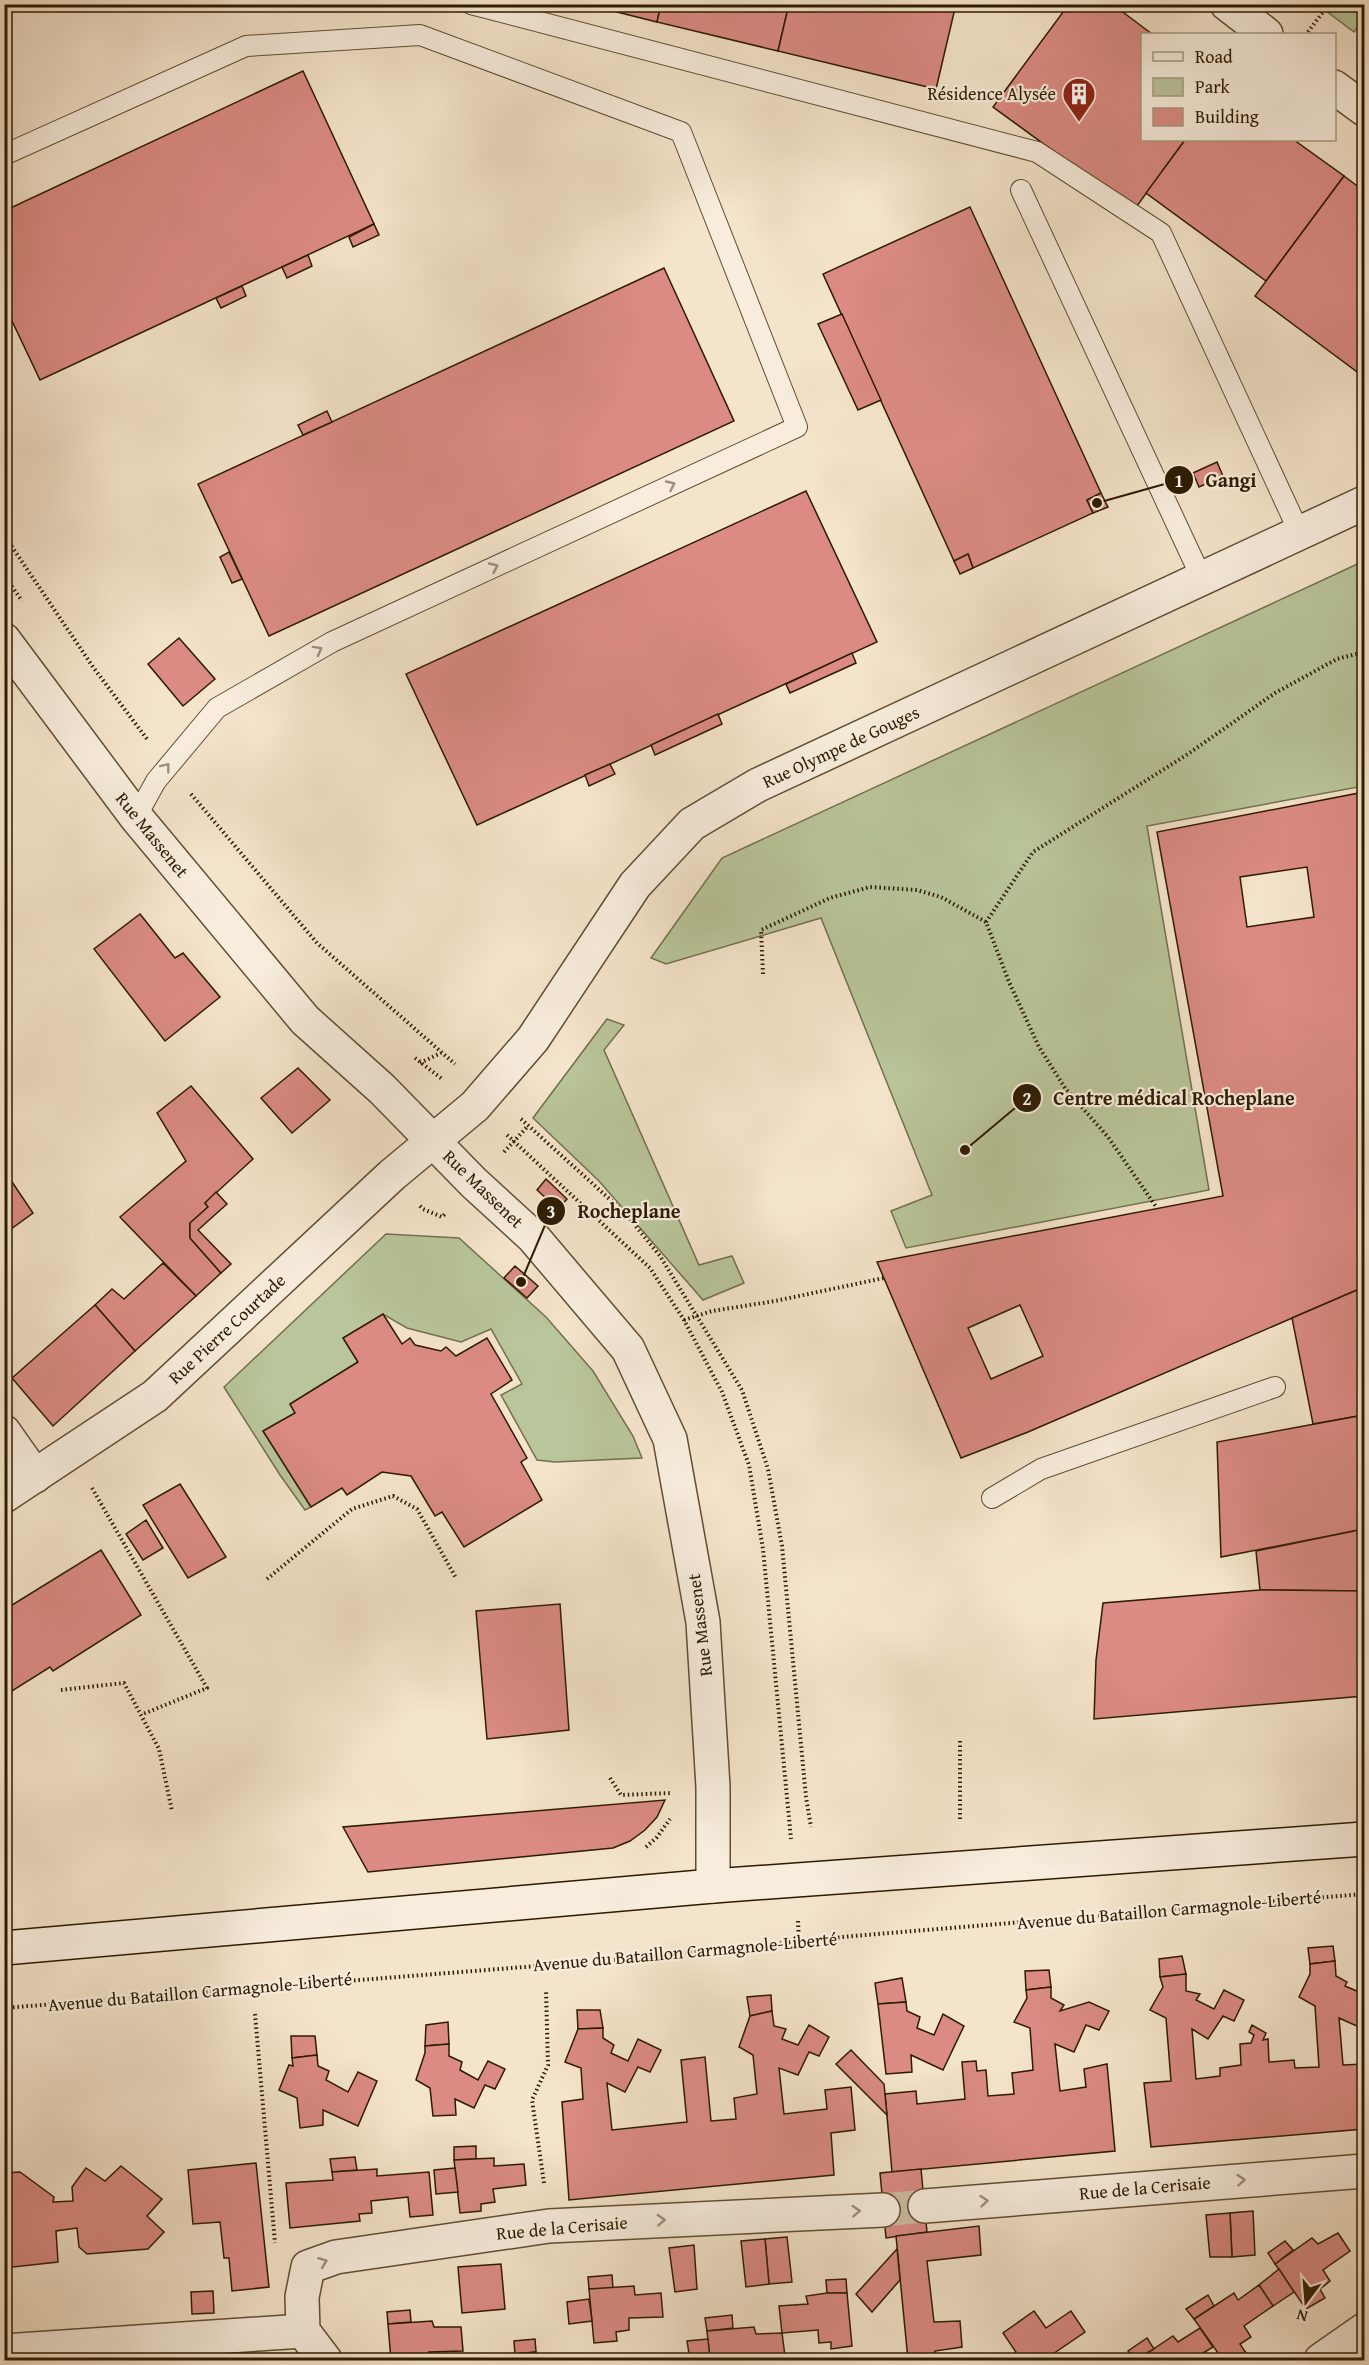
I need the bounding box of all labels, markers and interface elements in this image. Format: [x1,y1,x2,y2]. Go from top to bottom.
legend [1141,33,1336,141]
text: Road [1195,43,1233,70]
text: Park [1195,73,1231,100]
building icon: Résidence Alysée [1061,76,1097,123]
place label: Résidence Alysée [927,80,1056,107]
text: Building [1195,103,1259,130]
callout: Gangi [1164,461,1269,499]
text: Gangi [1206,465,1256,494]
text: 1 [1174,467,1184,494]
one-way arrow [665,480,676,492]
one-way arrow [488,562,499,574]
one-way arrow [312,646,322,657]
street label: Rue Olympe de Gouges [758,698,924,795]
one-way arrow [159,763,170,774]
street label: Rue Massenet [109,786,196,884]
callout: Centre médical Rocheplane [1012,1079,1307,1117]
text: Centre médical Rocheplane [1053,1083,1295,1112]
text: 2 [1022,1085,1032,1112]
street label: Rue Massenet [437,1143,530,1235]
callout: Rocheplane [536,1192,693,1230]
text: Rocheplane [577,1196,681,1225]
text: 3 [546,1198,556,1225]
street label: Rue Pierre Courtade [162,1267,291,1390]
street label: Rue Massenet [680,1571,719,1678]
street label: Avenue du Bataillon Carmagnole-Liberté [1016,1883,1322,1936]
street label: Avenue du Bataillon Carmagnole-Liberté [532,1925,838,1978]
street label: Avenue du Bataillon Carmagnole-Liberté [47,1965,353,2018]
street label: Rue de la Cerisaie [1078,2168,1212,2207]
one-way arrow [1236,2174,1245,2187]
one-way arrow [979,2195,988,2208]
one-way arrow [852,2205,861,2218]
street label: Rue de la Cerisaie [495,2208,629,2247]
one-way arrow [657,2214,666,2227]
one-way arrow [316,2257,327,2269]
north arrow [1276,2272,1336,2332]
text: N [1293,2303,1310,2329]

